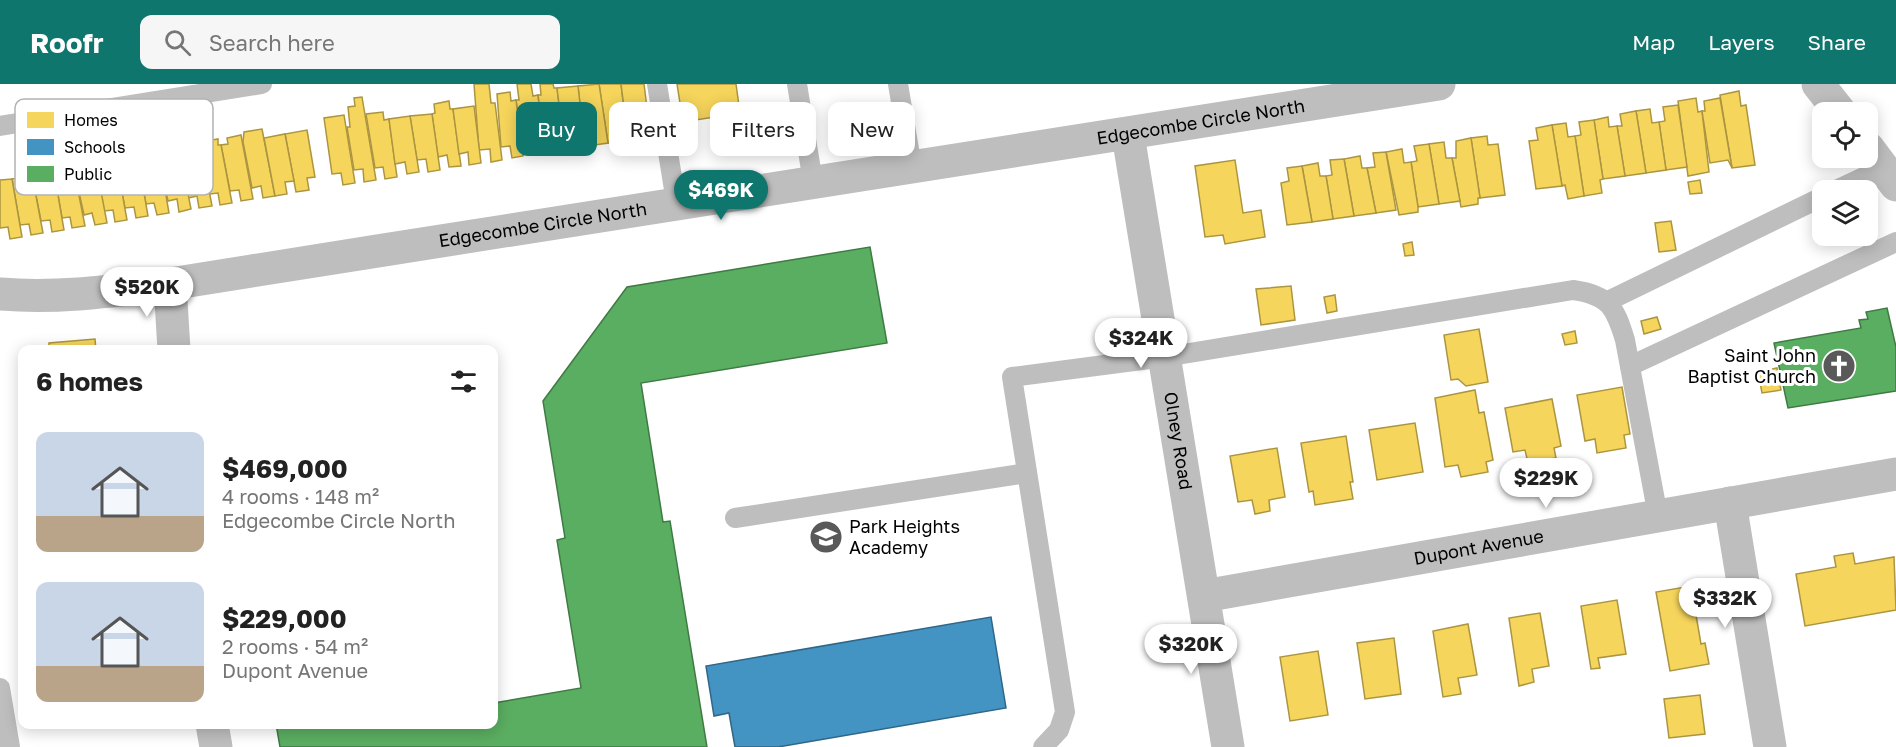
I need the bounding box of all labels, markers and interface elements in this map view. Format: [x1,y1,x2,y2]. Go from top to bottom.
search box [140,15,560,69]
text: Roofr [30,26,104,59]
icon: search [161,26,194,59]
text: Search here [209,29,335,56]
text: Map [1632,29,1675,55]
text: Layers [1708,29,1775,55]
text: Share [1808,29,1866,55]
street label: Edgecombe Circle North [1095,94,1306,149]
legend [15,99,213,195]
chip: Buy [516,102,597,156]
chip: Rent [609,102,698,156]
chip: Filters [710,102,816,156]
chip: New [828,102,915,156]
map controls [1812,102,1878,246]
button: locate [1812,102,1878,168]
text: Homes [64,110,118,130]
text: Schools [64,137,126,157]
text: Public [64,164,112,184]
pin: $469K [679,170,763,221]
text: $469K [688,177,754,201]
button: layers [1812,180,1878,246]
street label: Edgecombe Circle North [437,197,648,251]
pin: $520K [105,267,189,318]
text: $520K [114,274,180,298]
pin: $324K [1099,318,1183,369]
text: $324K [1109,325,1173,349]
place label: Saint John Baptist Church [1688,344,1816,387]
church icon: Saint John Baptist Church [1821,348,1857,384]
icon: filters [447,365,480,398]
text: 6 homes [36,366,143,397]
street label: Olney Road [1160,390,1198,491]
text: $469,000 [222,453,348,484]
icon: home [84,456,156,528]
pin: $229K [1504,458,1588,509]
text: $229K [1514,465,1579,489]
text: 4 rooms · 148 m² [222,484,379,508]
text: Edgecombe Circle North [222,508,456,532]
place label: Park Heights Academy [849,515,960,558]
school or university icon: Park Heights Academy [808,519,844,555]
street label: Dupont Avenue [1412,524,1545,569]
pin: $332K [1683,578,1767,629]
text: $332K [1693,585,1757,609]
text: $229,000 [222,603,347,634]
icon: home [84,606,156,678]
pin: $320K [1149,624,1233,675]
text: $320K [1158,631,1224,655]
text: 2 rooms · 54 m² [222,634,368,658]
text: Dupont Avenue [222,658,368,682]

